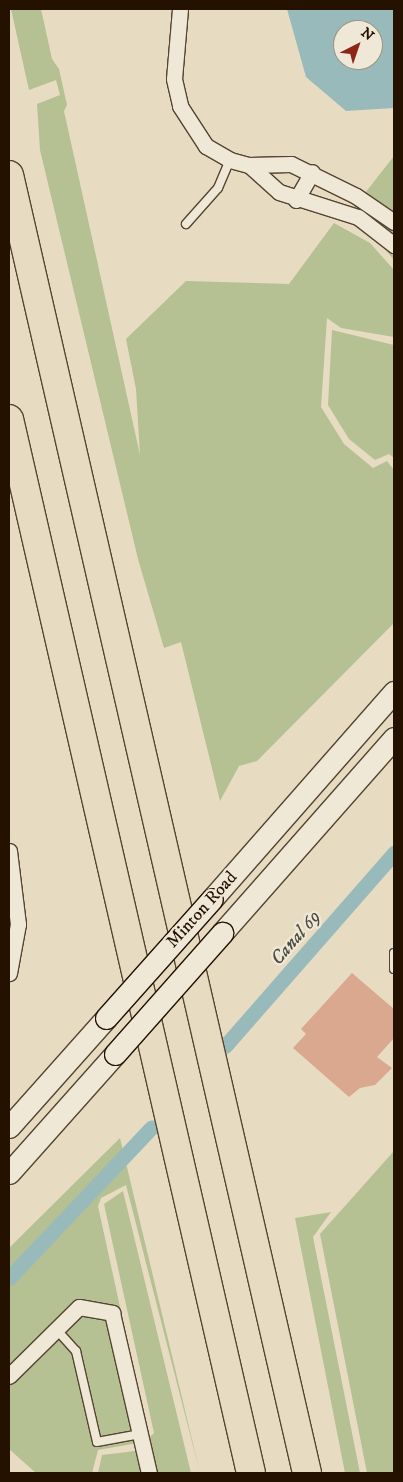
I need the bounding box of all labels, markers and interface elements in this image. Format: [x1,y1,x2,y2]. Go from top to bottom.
north arrow [333,20,383,70]
text: N [357,24,377,45]
street label: Minton Road [162,867,242,953]
water label: Canal 69 [266,906,326,970]

